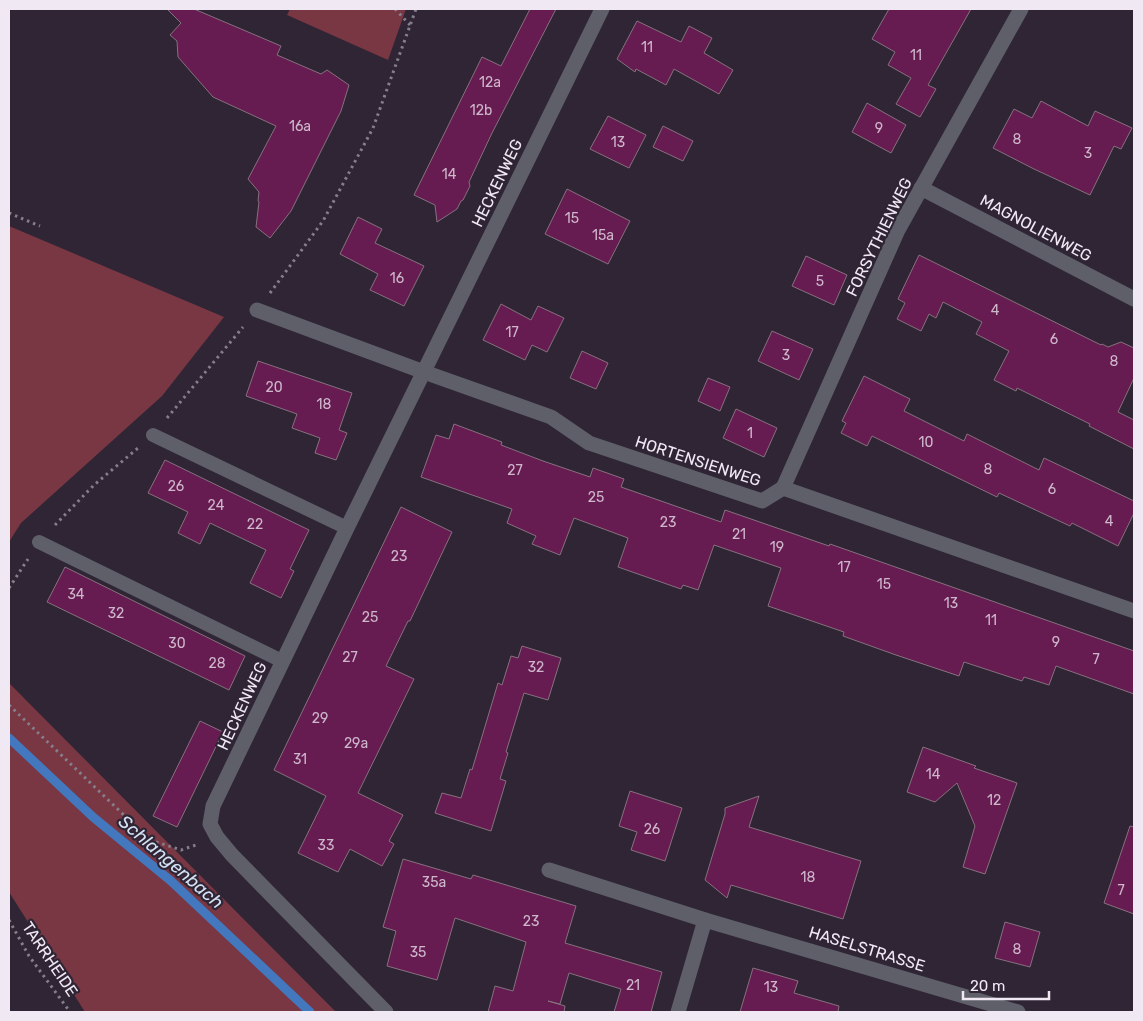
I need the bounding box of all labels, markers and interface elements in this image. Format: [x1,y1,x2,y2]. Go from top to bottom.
house number: 11 [641,39,653,56]
house number: 11 [910,47,922,64]
house number: 12a [479,74,501,91]
house number: 12b [470,102,492,119]
house number: 16a [289,118,311,135]
house number: 9 [875,120,883,137]
house number: 8 [1013,131,1022,148]
house number: 13 [611,134,625,151]
street label: HECKENWEG [468,136,526,230]
house number: 3 [1084,145,1092,162]
house number: 14 [442,166,457,183]
street label: FORSYTHIENWEG [842,175,916,299]
street label: MAGNOLIENWEG [977,191,1095,265]
house number: 15 [565,210,579,227]
house number: 15a [592,227,614,244]
house number: 16 [390,270,404,287]
house number: 5 [816,273,824,290]
house number: 4 [991,302,1000,319]
house number: 17 [505,324,519,341]
house number: 6 [1050,331,1058,348]
house number: 3 [782,347,790,364]
house number: 8 [1110,353,1119,370]
house number: 20 [265,379,283,396]
house number: 18 [317,396,332,413]
house number: 1 [747,425,753,442]
street label: HORTENSIENWEG [633,432,763,490]
house number: 10 [919,434,934,451]
house number: 8 [984,461,993,478]
house number: 27 [507,462,523,479]
house number: 26 [168,478,184,495]
house number: 6 [1048,481,1056,498]
house number: 25 [588,489,604,506]
house number: 24 [208,497,225,514]
house number: 4 [1105,513,1114,530]
house number: 23 [660,514,676,531]
house number: 22 [247,516,263,533]
house number: 21 [732,526,746,543]
house number: 19 [770,539,784,556]
house number: 23 [391,548,407,565]
house number: 17 [837,559,851,576]
house number: 15 [877,576,891,593]
house number: 34 [67,586,85,603]
house number: 13 [944,595,958,612]
house number: 32 [108,605,124,622]
house number: 25 [362,609,378,626]
house number: 11 [985,612,997,629]
house number: 9 [1052,634,1060,651]
house number: 30 [168,635,186,652]
house number: 27 [342,649,358,666]
house number: 7 [1092,651,1100,668]
house number: 28 [208,655,226,672]
street label: HECKENWEG [213,659,271,753]
house number: 32 [528,659,544,676]
house number: 29 [312,710,328,727]
house number: 29a [344,735,368,752]
house number: 31 [293,751,307,768]
house number: 14 [926,766,941,783]
house number: 12 [987,792,1001,809]
water label: Schlangenbach [114,811,228,914]
house number: 26 [644,821,660,838]
house number: 33 [318,837,334,854]
house number: 18 [801,869,816,886]
house number: 35a [422,874,446,891]
house number: 7 [1117,882,1125,899]
house number: 23 [523,913,539,930]
street label: TARRHEIDE [18,918,82,1000]
street label: HASELSTRASSE [807,922,927,976]
house number: 8 [1013,941,1022,958]
house number: 35 [410,944,426,961]
scale bar [963,968,1049,1000]
house number: 21 [626,977,640,994]
text: 20 m [970,977,1005,995]
house number: 13 [764,979,778,996]

